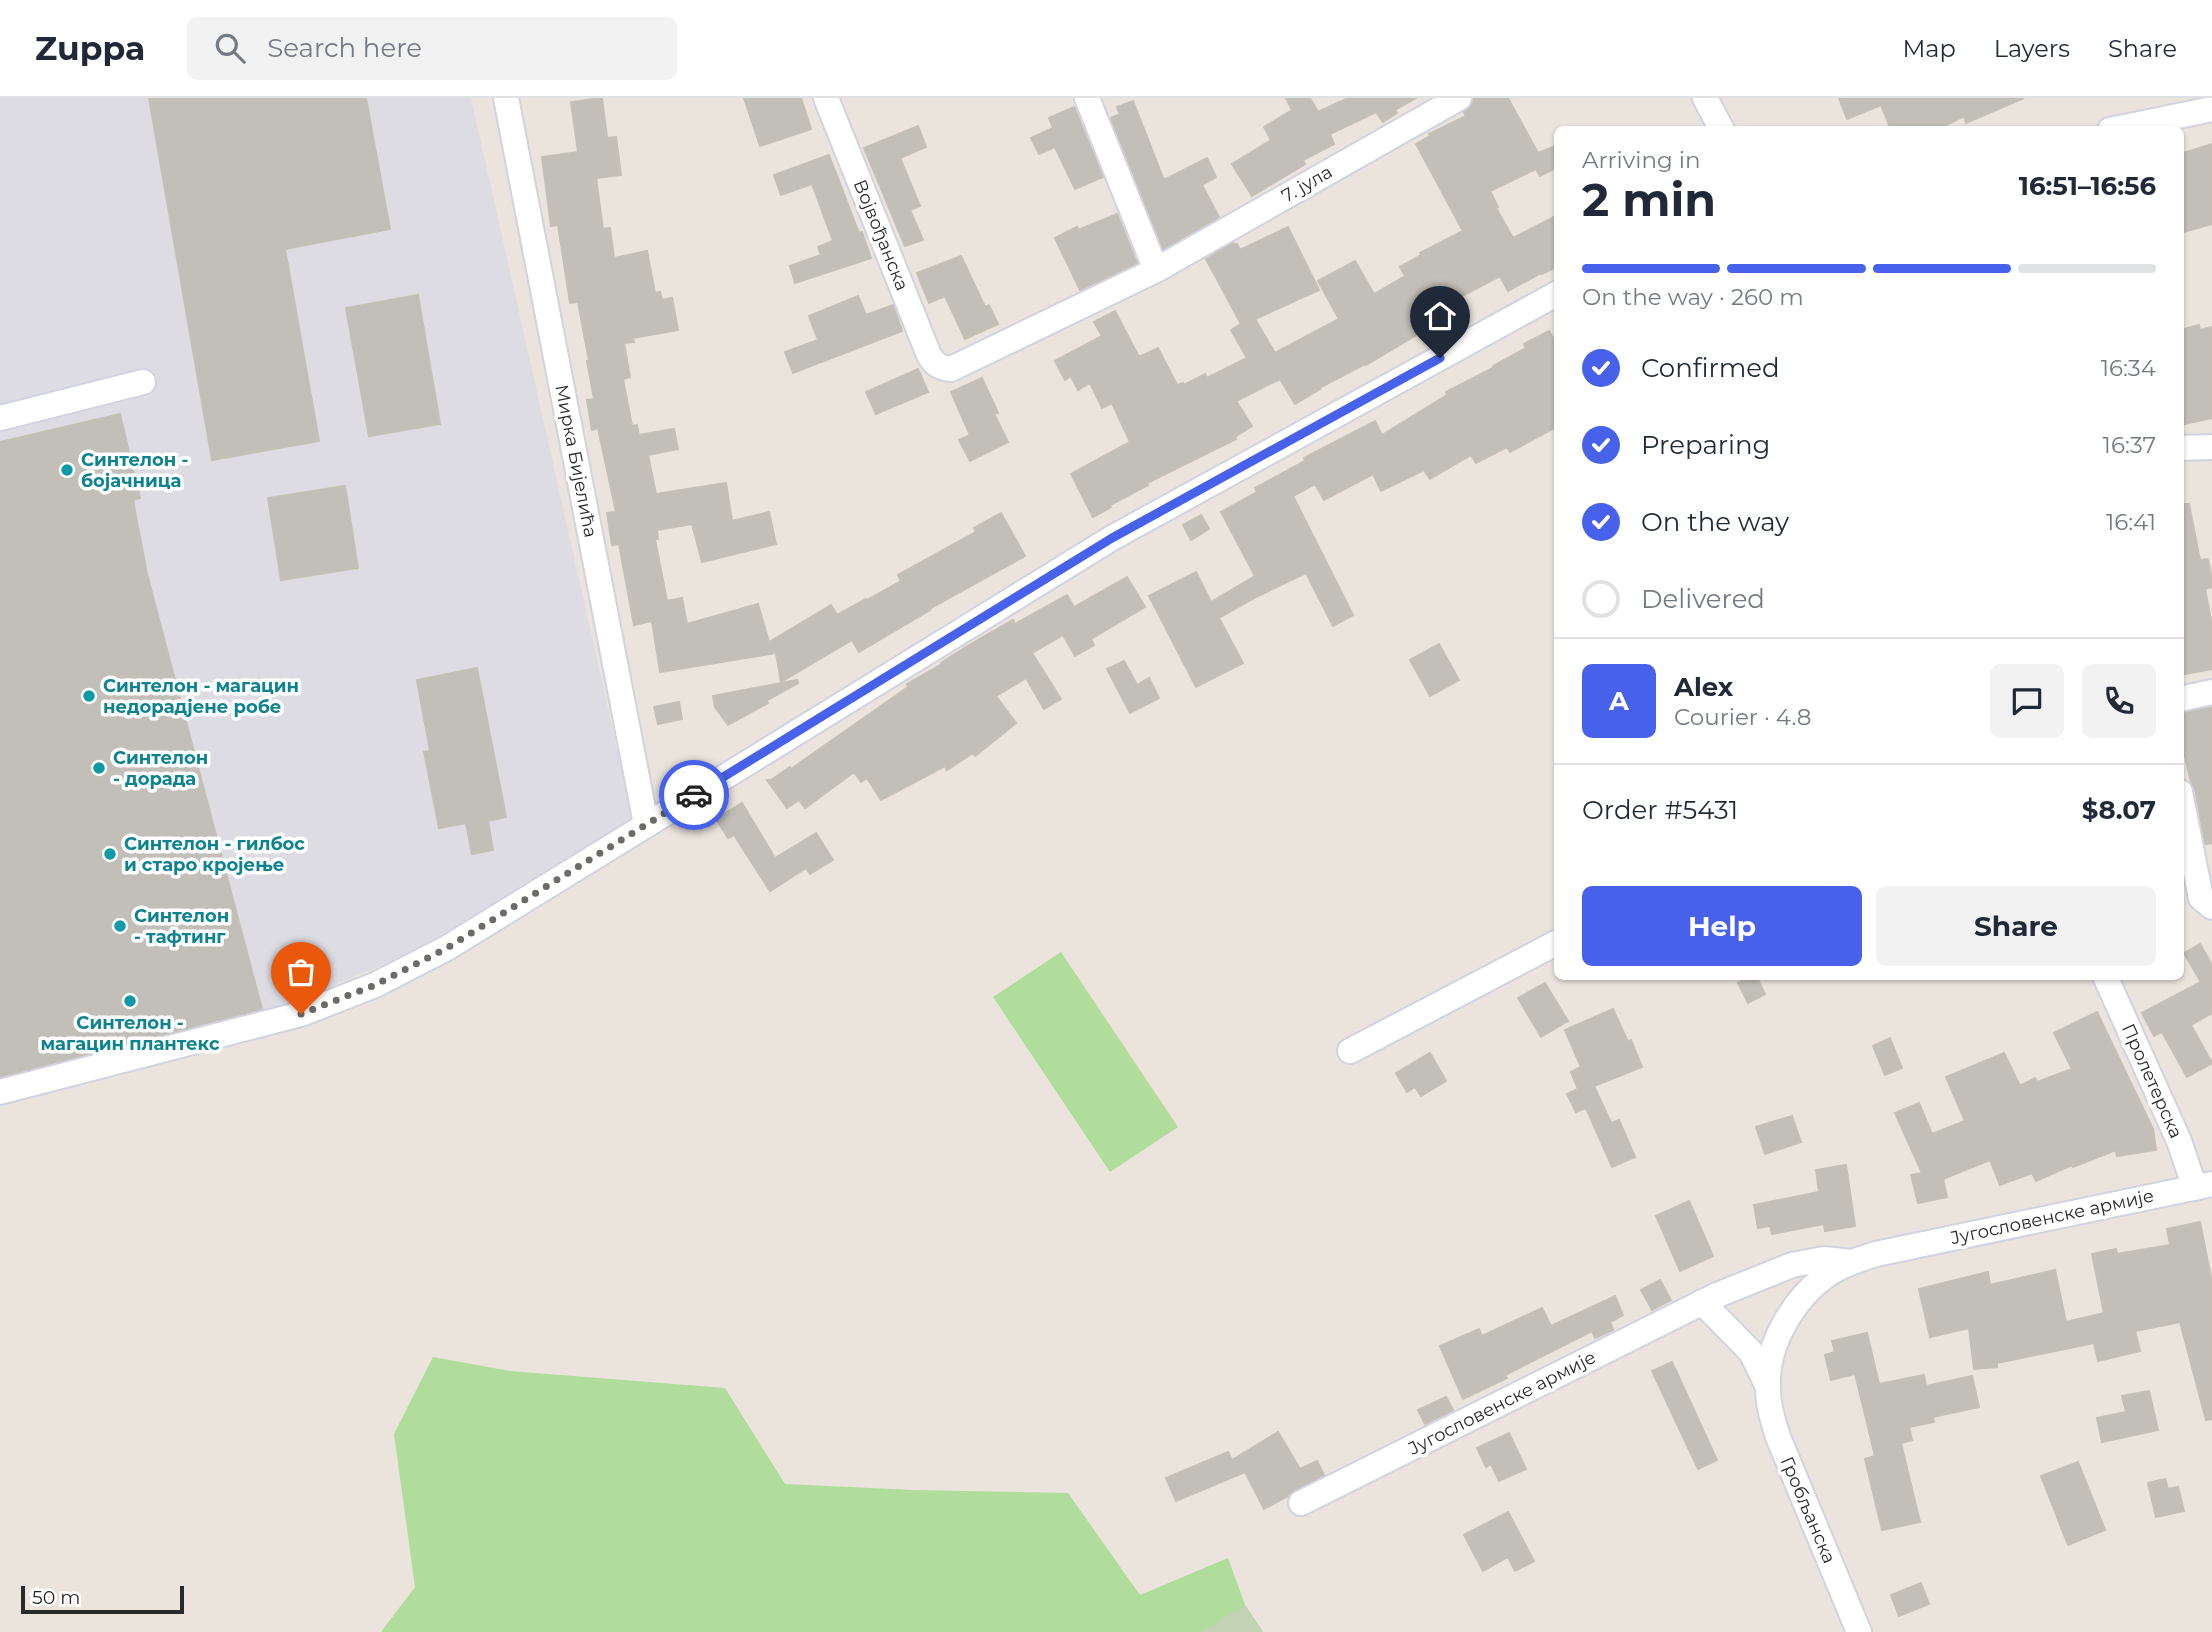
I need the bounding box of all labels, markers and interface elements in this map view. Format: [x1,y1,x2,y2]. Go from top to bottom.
search box [187,17,677,80]
text: Zuppa [35,28,145,68]
icon: search [211,29,249,67]
text: Search here [267,32,422,64]
text: Map [1902,34,1956,63]
text: Layers [1994,34,2070,63]
text: Share [2108,34,2177,63]
text: Arriving in [1582,146,1701,174]
street label: 7. јула [1278,161,1336,207]
text: 16:51–16:56 [2019,170,2156,202]
text: 2 min [1582,171,1716,228]
street label: Војвођанска [849,176,913,294]
text: On the way · 260 m [1582,283,1804,311]
pin [1410,286,1470,358]
icon: home [1421,297,1459,335]
icon: check [1582,349,1620,387]
text: Confirmed [1641,352,1780,384]
text: 16:34 [2101,354,2156,382]
street label: Мирка Бијелића [550,383,602,539]
icon: check [1582,426,1620,464]
text: Preparing [1641,429,1770,461]
text: 16:37 [2103,431,2156,459]
place label: Синтелон - бојачница [81,449,188,492]
marker: Синтелон - бојачница [59,462,75,478]
icon: check [1582,503,1620,541]
text: On the way [1641,506,1789,538]
text: 16:41 [2106,508,2156,536]
text: Delivered [1641,583,1765,615]
button: chat [1990,664,2064,738]
button: phone [2082,664,2156,738]
text: Alex [1674,671,1733,703]
place label: Синтелон - магацин недорадјене робе [103,675,299,718]
text: A [1609,685,1629,717]
marker: Синтелон - магацин недорадјене робе [81,688,97,704]
text: Courier · 4.8 [1674,703,1811,731]
place label: Синтелон - дорада [113,747,208,790]
marker: Синтелон - дорада [91,760,107,776]
courier [659,760,729,830]
icon: car [675,776,713,814]
text: Order #5431 [1582,794,1738,826]
text: $8.07 [2082,794,2156,826]
place label: Синтелон - гилбос и старо кројење [124,833,305,876]
marker: Синтелон - гилбос и старо кројење [102,846,118,862]
button: Help [1582,886,1862,966]
button: Share [1876,886,2156,966]
place label: Синтелон - тафтинг [134,905,229,948]
marker: Синтелон - тафтинг [112,918,128,934]
pin [271,942,331,1014]
icon: bag [282,953,320,991]
marker: Синтелон - магацин плантекс [122,993,138,1009]
place label: Синтелон - магацин плантекс [40,1012,220,1055]
street label: Пролетерска [2117,1020,2187,1142]
street label: Југословенске армије [1948,1185,2156,1249]
street label: Југословенске армије [1405,1346,1599,1460]
street label: Гробљанска [1776,1453,1840,1567]
scale bar [21,1583,184,1615]
text: 50 m [32,1586,80,1609]

